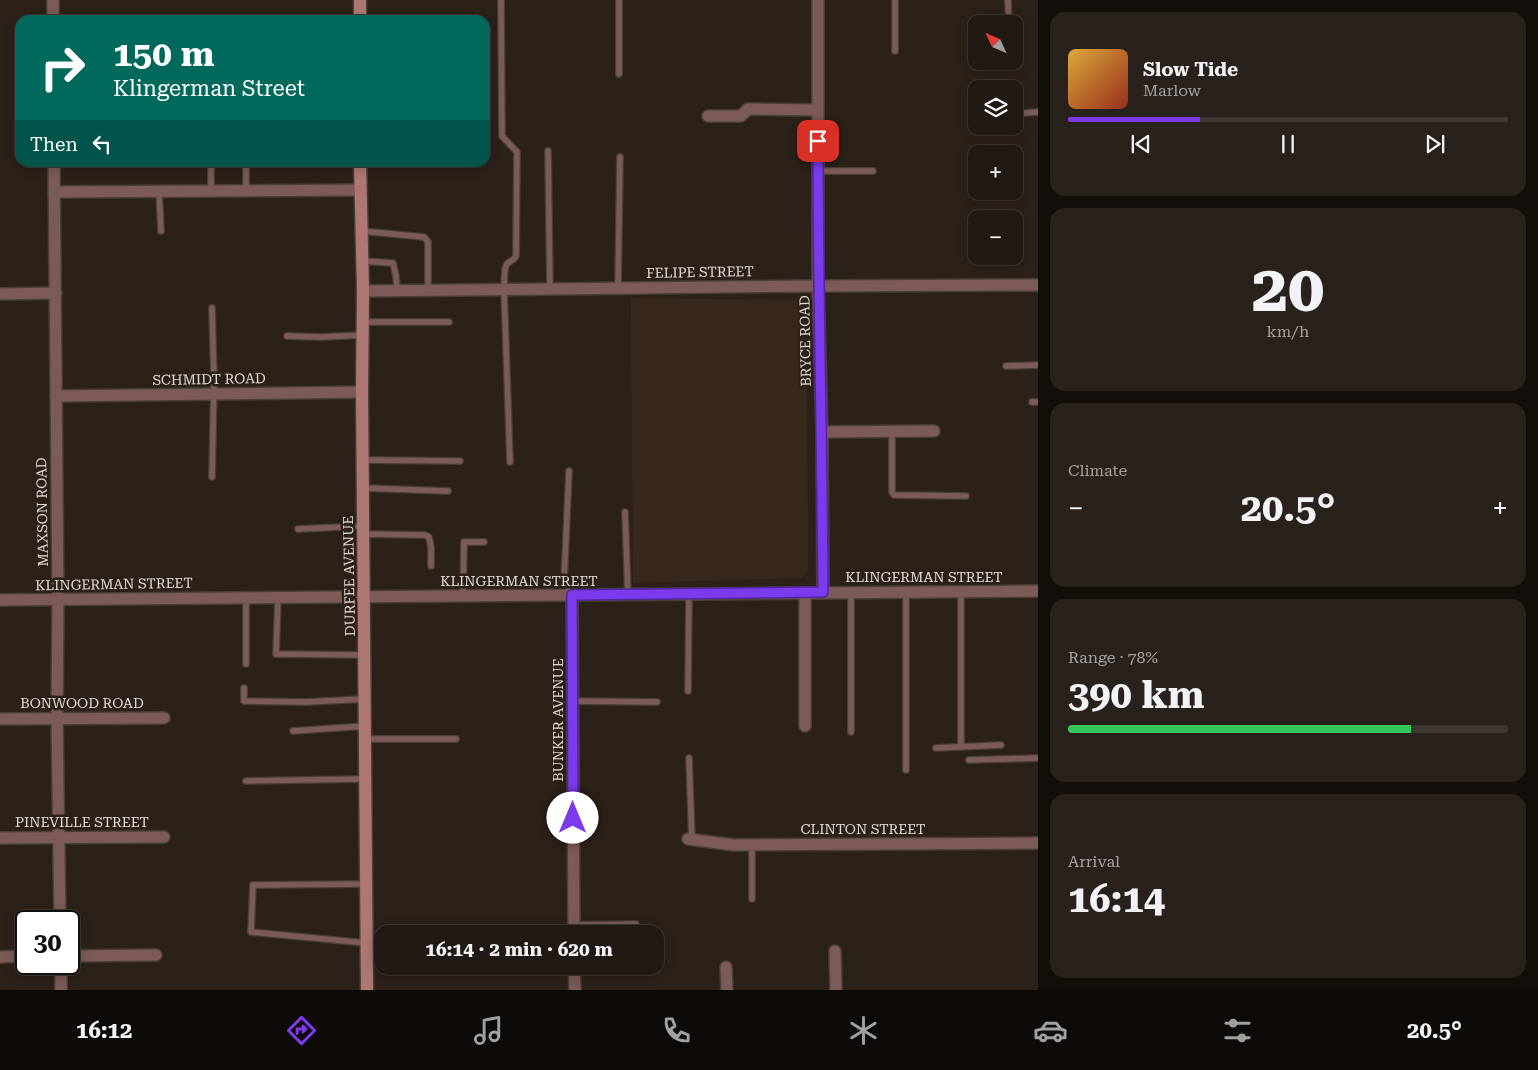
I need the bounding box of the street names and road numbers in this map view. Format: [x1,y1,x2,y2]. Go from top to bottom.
street label: FELIPE STREET [646,263,754,281]
street label: BRYCE ROAD [796,295,814,387]
street label: SCHMIDT ROAD [152,370,266,388]
street label: MAXSON ROAD [33,457,51,567]
street label: DURFEE AVENUE [340,515,358,637]
street label: KLINGERMAN STREET [845,569,1003,585]
street label: KLINGERMAN STREET [440,573,598,589]
street label: KLINGERMAN STREET [35,575,193,593]
street label: BUNKER AVENUE [550,658,566,782]
street label: BONWOOD ROAD [20,695,144,711]
street label: PINEVILLE STREET [15,814,149,830]
street label: CLINTON STREET [801,821,925,837]

